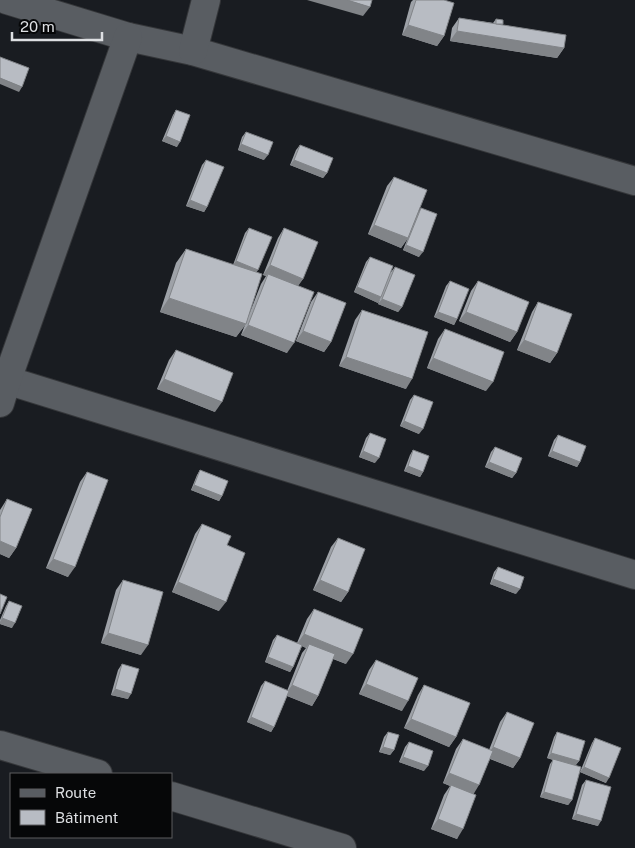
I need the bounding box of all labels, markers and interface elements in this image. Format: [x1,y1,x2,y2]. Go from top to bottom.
scale bar [12,10,102,42]
text: 20 m [20,18,55,35]
legend [10,773,172,838]
text: Route [55,784,96,801]
text: Bâtiment [55,809,118,826]

